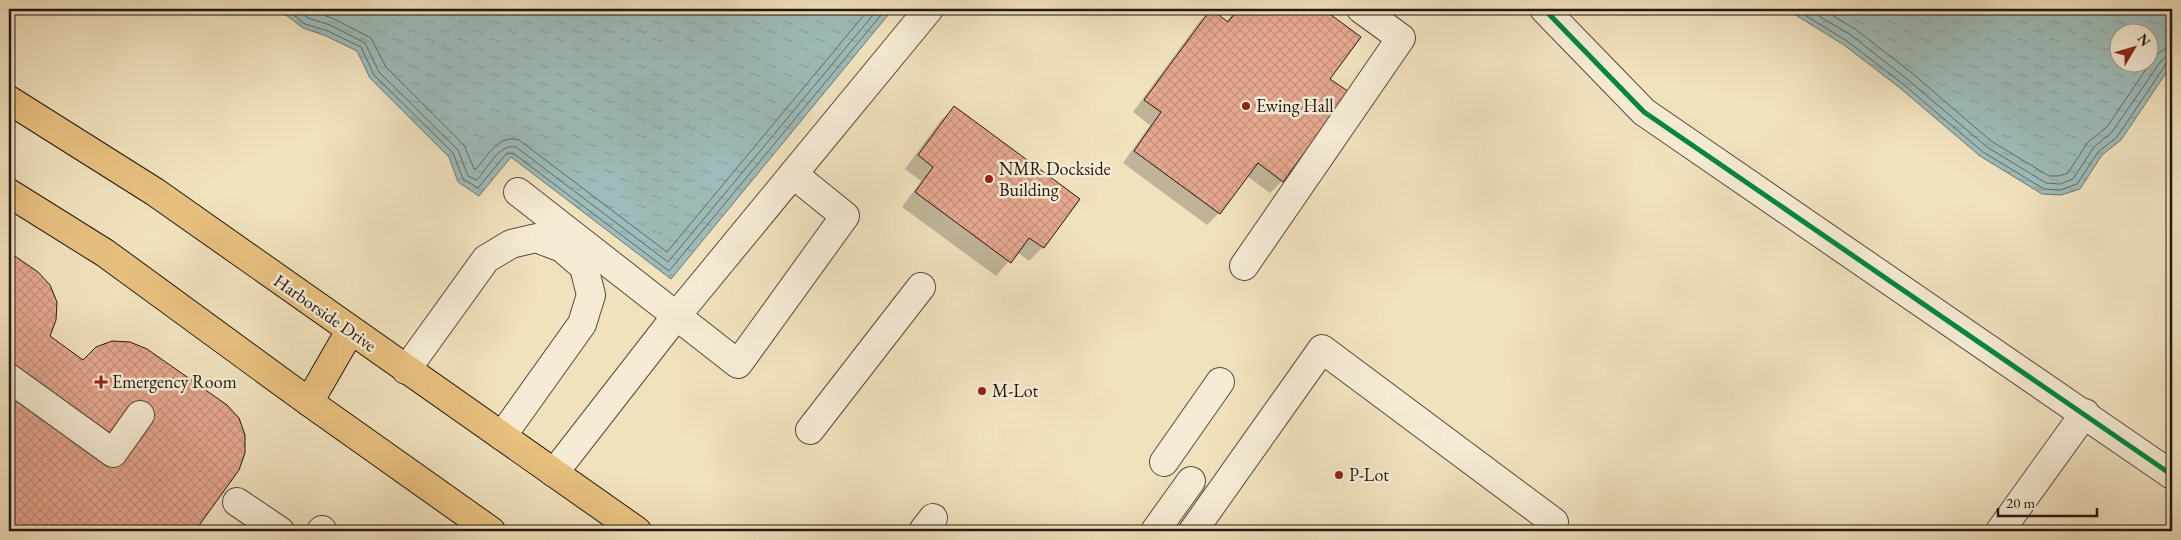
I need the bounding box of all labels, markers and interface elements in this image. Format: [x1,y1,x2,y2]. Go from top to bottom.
north arrow [2108,22,2158,72]
text: N [2134,30,2155,51]
place label: Ewing Hall [1256,94,1334,117]
marker: Ewing Hall [1240,100,1252,112]
place label: NMR Dockside Building [999,157,1111,201]
marker: NMR Dockside Building [983,173,995,185]
street label: Harborside Drive [269,269,381,357]
place label: Emergency Room [112,370,237,393]
marker: Emergency Room [94,375,108,389]
place label: M-Lot [992,379,1039,402]
marker: M-Lot [976,385,988,397]
place label: P-Lot [1349,463,1389,486]
marker: P-Lot [1333,469,1345,481]
scale bar [1998,485,2097,517]
text: 20 m [2006,493,2035,512]

